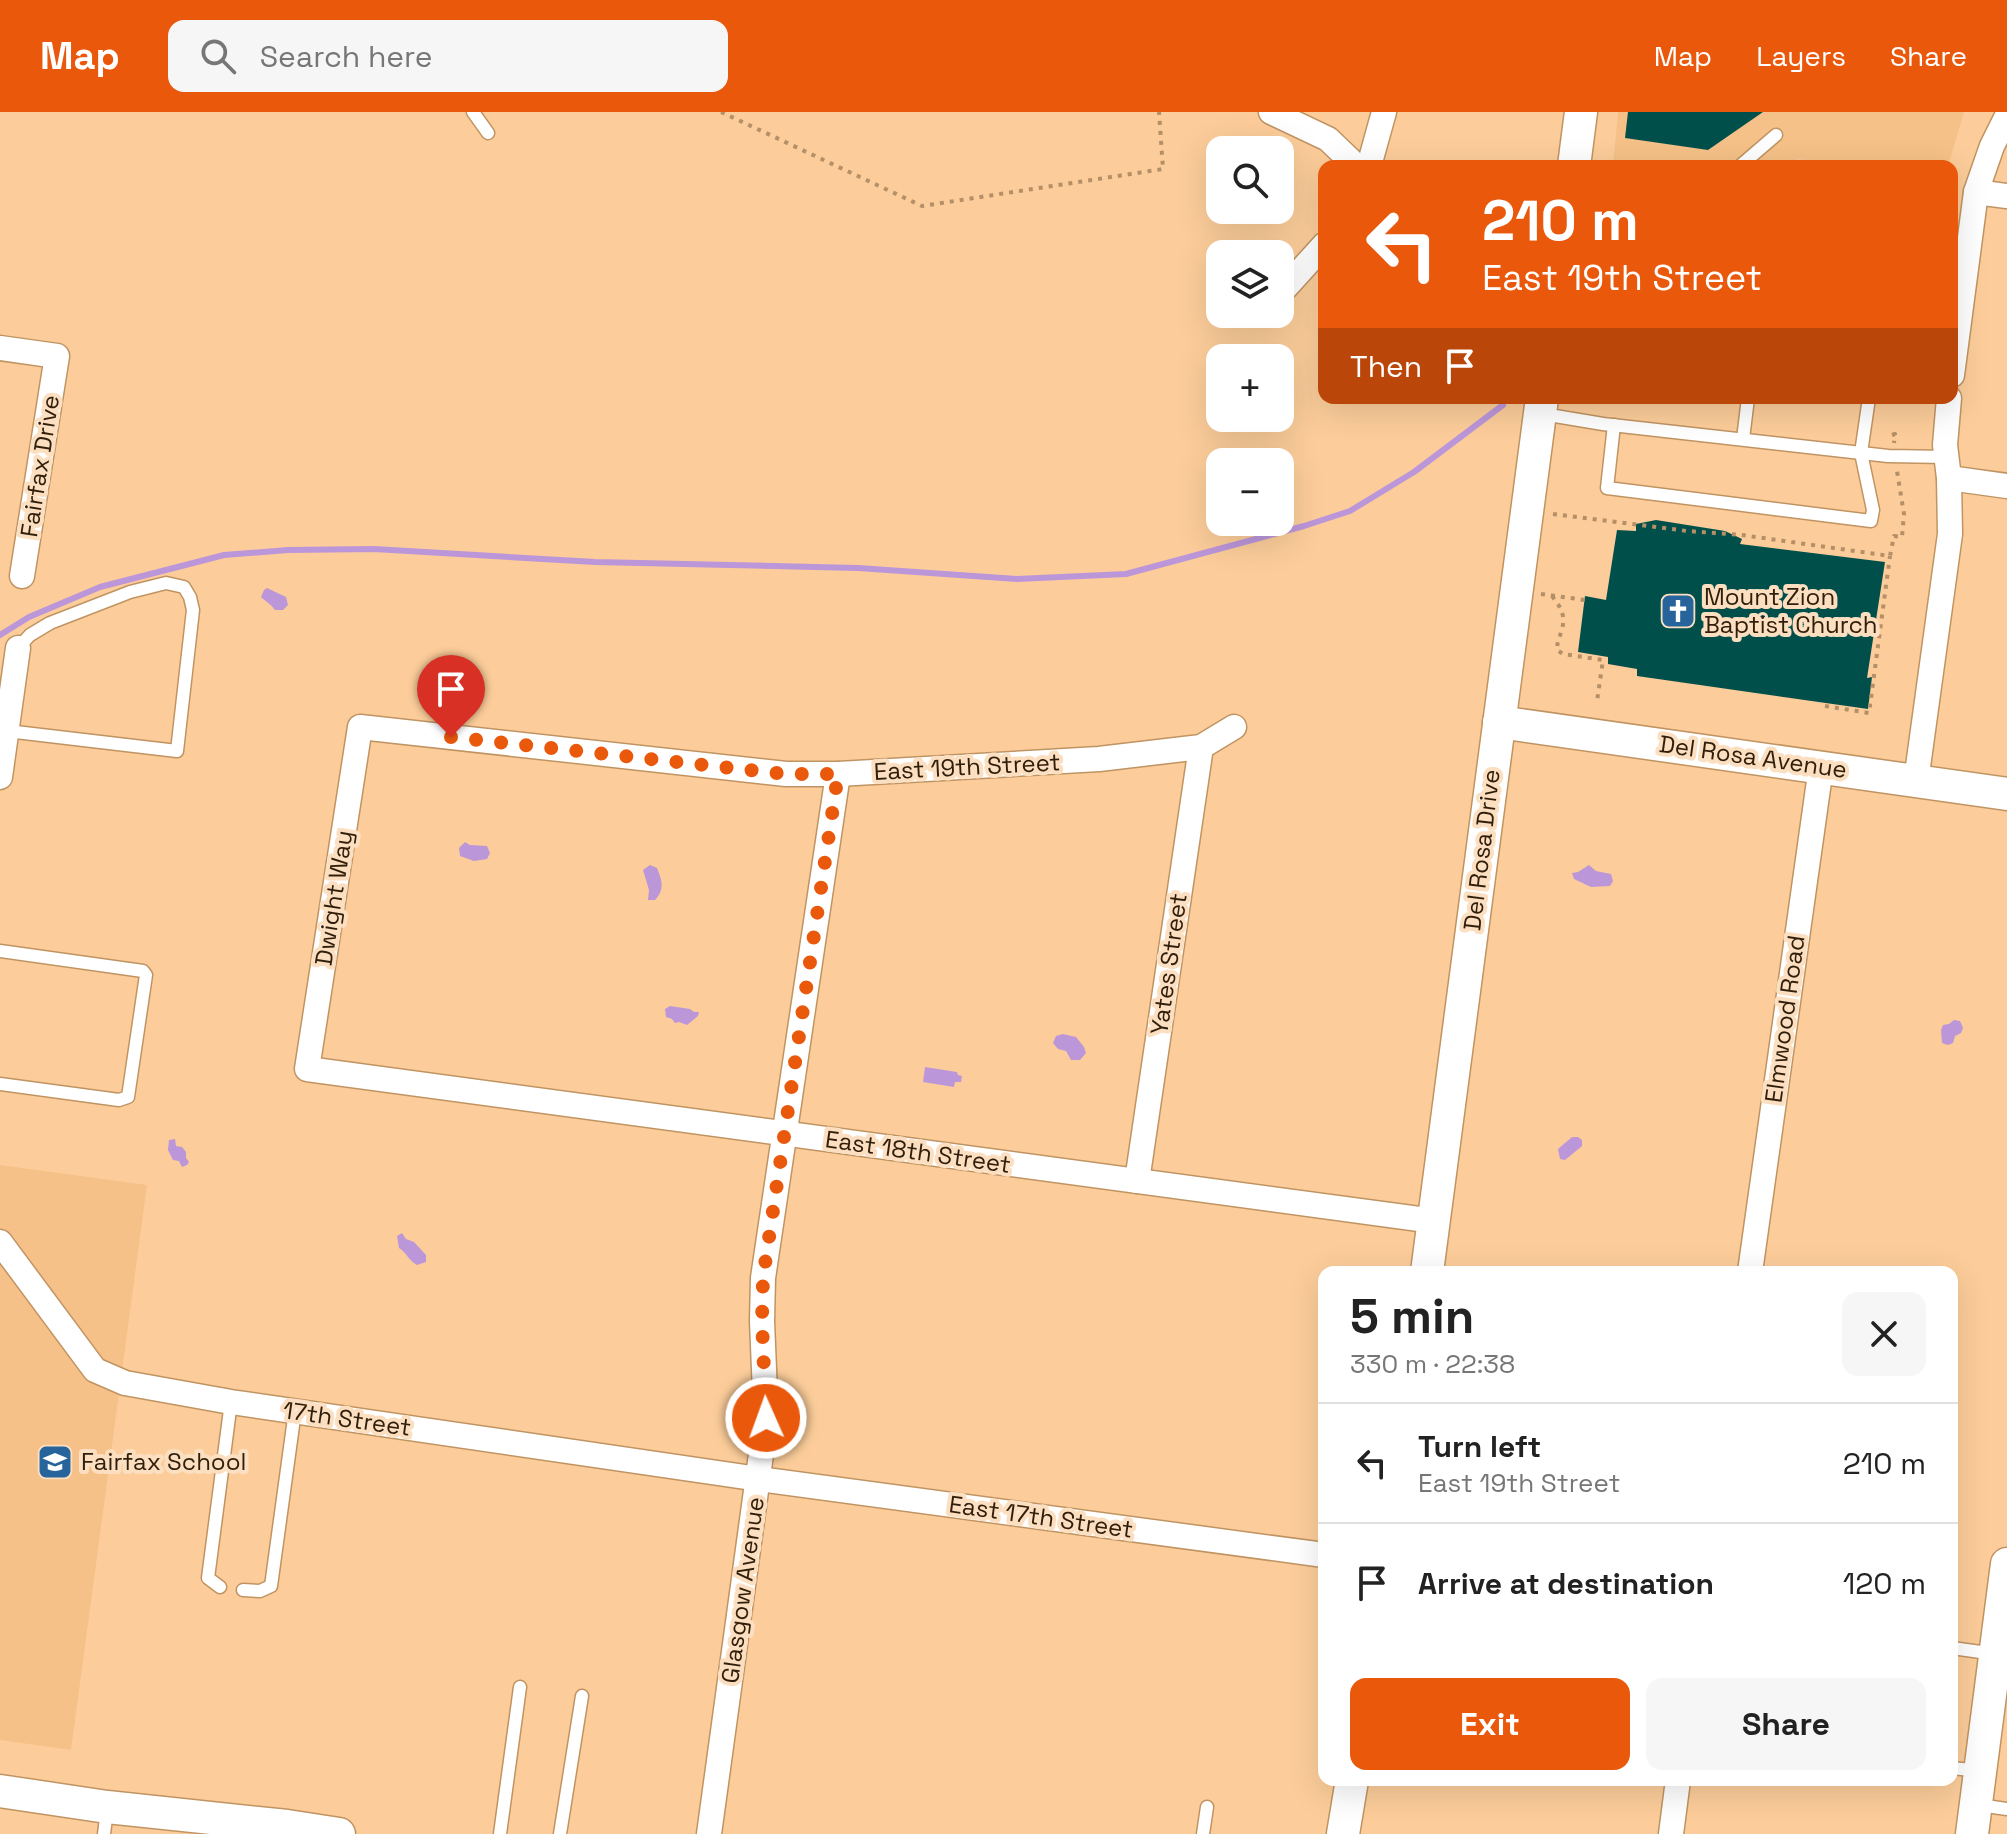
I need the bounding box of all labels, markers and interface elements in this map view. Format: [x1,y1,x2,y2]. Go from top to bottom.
search box [168,20,728,92]
text: Map [40,32,120,80]
icon: search [196,34,240,78]
text: Search here [260,37,433,76]
text: Map [1654,38,1712,74]
text: Layers [1756,38,1846,74]
text: Share [1890,38,1967,74]
map controls [1206,136,1294,536]
button: search [1206,136,1294,224]
text: 210 m [1482,185,1639,256]
icon: left [1350,192,1454,296]
button: layers [1206,240,1294,328]
text: East 19th Street [1482,255,1762,301]
button: + [1206,344,1294,432]
icon: arrive [1438,344,1482,388]
text: Then [1350,347,1422,386]
street label: Fairfax Drive [13,393,66,539]
button: − [1206,448,1294,536]
place label: Mount Zion Baptist Church [1704,581,1877,640]
church icon: Mount Zion Baptist Church [1659,592,1697,630]
pin [417,655,485,737]
icon: arrive [429,667,473,711]
street label: Del Rosa Avenue [1657,728,1849,785]
street label: East 19th Street [873,746,1061,787]
street label: Del Rosa Drive [1456,768,1507,932]
street label: Dwight Way [307,828,360,968]
street label: Yates Street [1143,891,1194,1037]
street label: Elmwood Road [1757,933,1812,1105]
street label: East 18th Street [823,1123,1013,1180]
text: 5 min [1350,1286,1474,1347]
button: close [1842,1292,1926,1376]
text: 330 m · 22:38 [1350,1347,1515,1381]
position arrow [724,1376,808,1460]
street label: 17th Street [281,1394,413,1443]
text: Turn left [1418,1427,1541,1466]
icon: left [1350,1441,1394,1485]
school or university icon: Fairfax School [36,1443,74,1481]
text: 210 m [1843,1444,1926,1483]
place label: Fairfax School [81,1446,246,1477]
text: East 19th Street [1418,1466,1620,1500]
street label: East 17th Street [947,1488,1135,1545]
street label: Glasgow Avenue [714,1495,771,1685]
icon: arrive [1350,1561,1394,1605]
text: Arrive at destination [1418,1564,1714,1603]
text: 120 m [1843,1564,1926,1603]
button: Exit [1350,1678,1630,1770]
button: Share [1646,1678,1926,1770]

